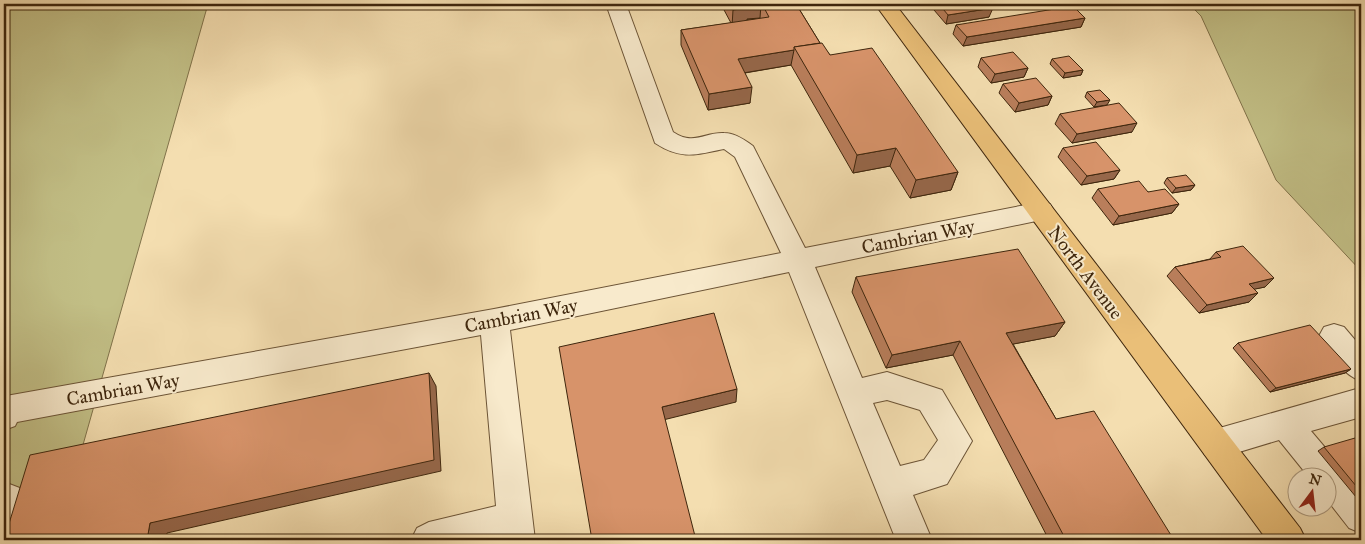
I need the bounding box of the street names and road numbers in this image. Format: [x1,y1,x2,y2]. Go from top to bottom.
street label: Cambrian Way [860,214,978,259]
street label: North Avenue [1043,221,1128,324]
street label: Cambrian Way [463,293,581,338]
street label: Cambrian Way [65,368,183,411]

